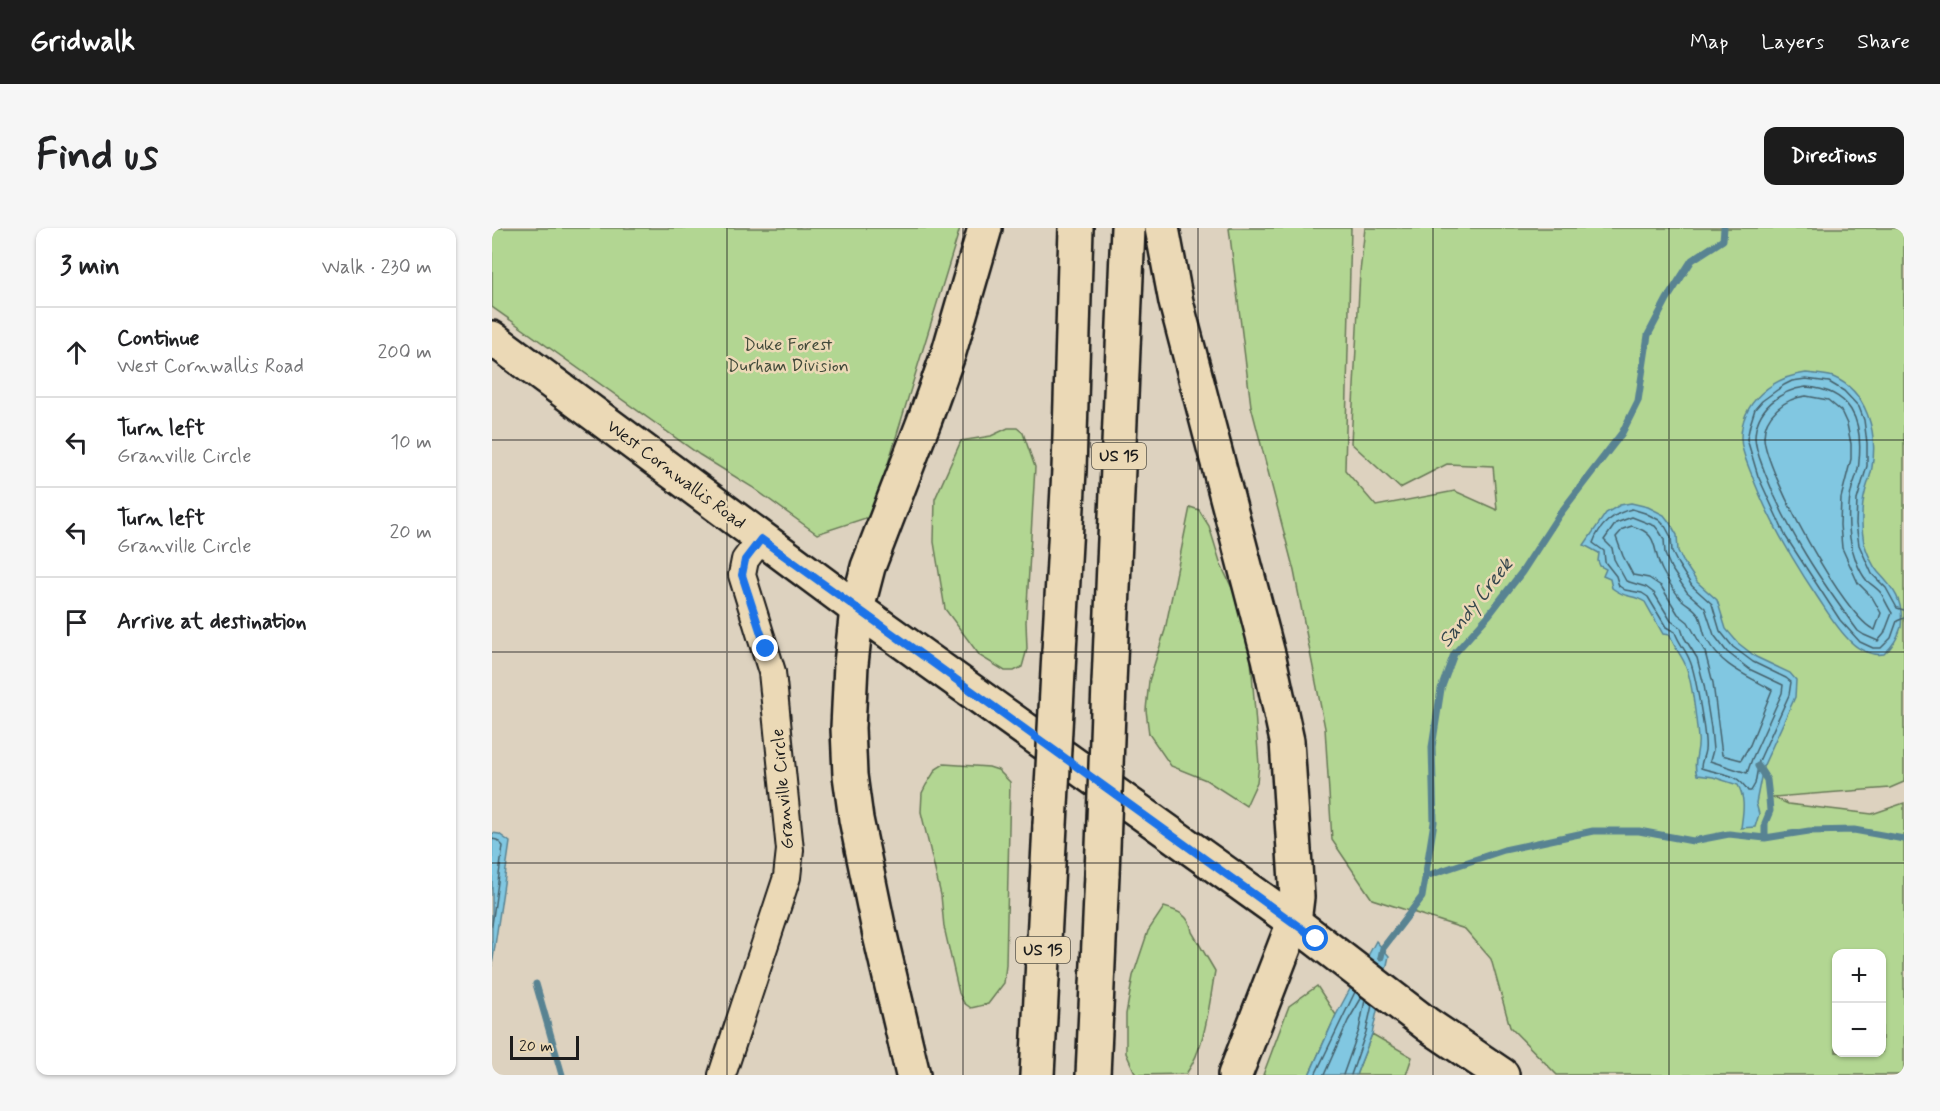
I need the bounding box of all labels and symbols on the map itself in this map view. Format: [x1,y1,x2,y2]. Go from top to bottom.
park label: Duke Forest Durham Division [727,333,849,378]
street label: West Cornwallis Road [602,415,750,535]
road number: US 15 [1092,443,1146,469]
water label: Sandy Creek [1433,551,1521,653]
route end [752,635,778,661]
street label: Granville Circle [766,728,800,850]
route start [1302,925,1328,951]
road number: US 15 [1016,937,1070,963]
scale bar [510,1033,579,1060]

